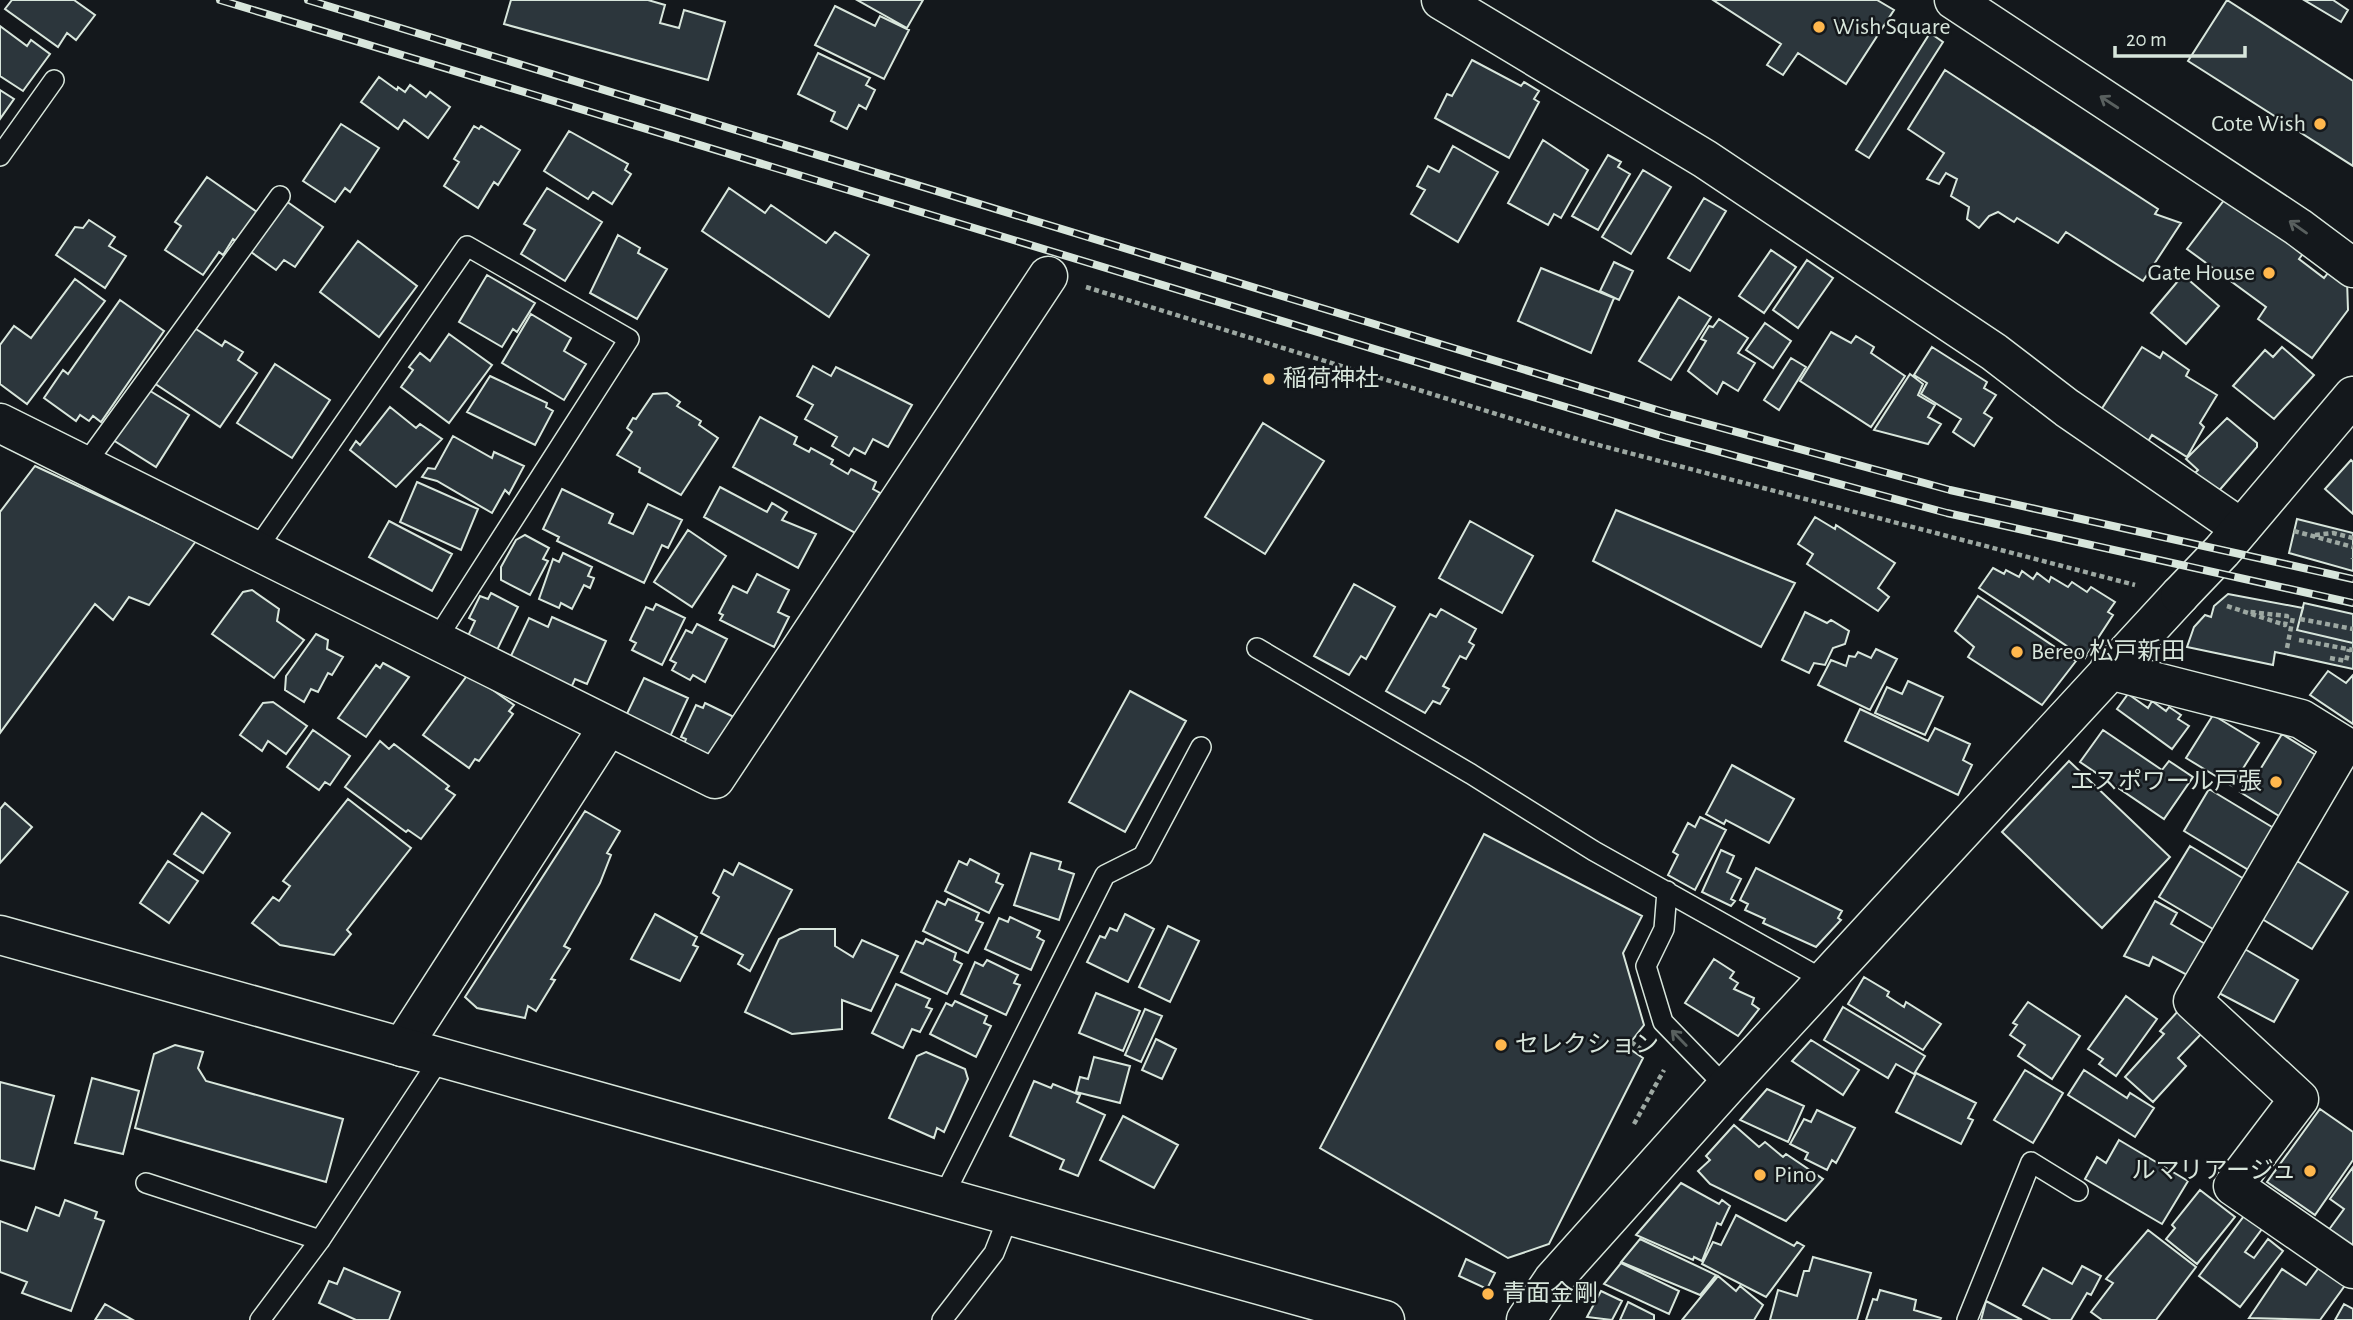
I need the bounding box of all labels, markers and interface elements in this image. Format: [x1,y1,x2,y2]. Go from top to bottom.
scale bar [2115,14,2244,58]
place label: Wish Square [1833,15,1951,39]
marker: Wish Square [1811,19,1827,35]
text: 20 m [2126,29,2167,50]
one-way arrow [2099,94,2119,108]
place label: Cote Wish [2211,112,2306,136]
marker: Cote Wish [2312,116,2328,132]
one-way arrow [2289,220,2308,234]
place label: Gate House [2148,261,2255,285]
marker: Gate House [2261,265,2277,281]
place label: 稲荷神社 [1283,365,1379,391]
marker: 稲荷神社 [1261,371,1277,387]
place label: Bereo 松戸新田 [2031,638,2185,664]
marker: Bereo 松戸新田 [2009,644,2025,660]
place label: エスポワール戸張 [2070,768,2262,794]
marker: エスポワール戸張 [2268,774,2284,790]
one-way arrow [1670,1030,1687,1047]
place label: セレクション [1515,1032,1659,1057]
marker: セレクション [1493,1037,1509,1053]
place label: ルマリアージュ [2132,1158,2296,1183]
place label: Pino [1774,1163,1816,1187]
marker: ルマリアージュ [2302,1163,2318,1179]
marker: Pino [1752,1167,1768,1183]
place label: 青面金剛 [1502,1280,1598,1306]
marker: 青面金剛 [1480,1286,1496,1302]

